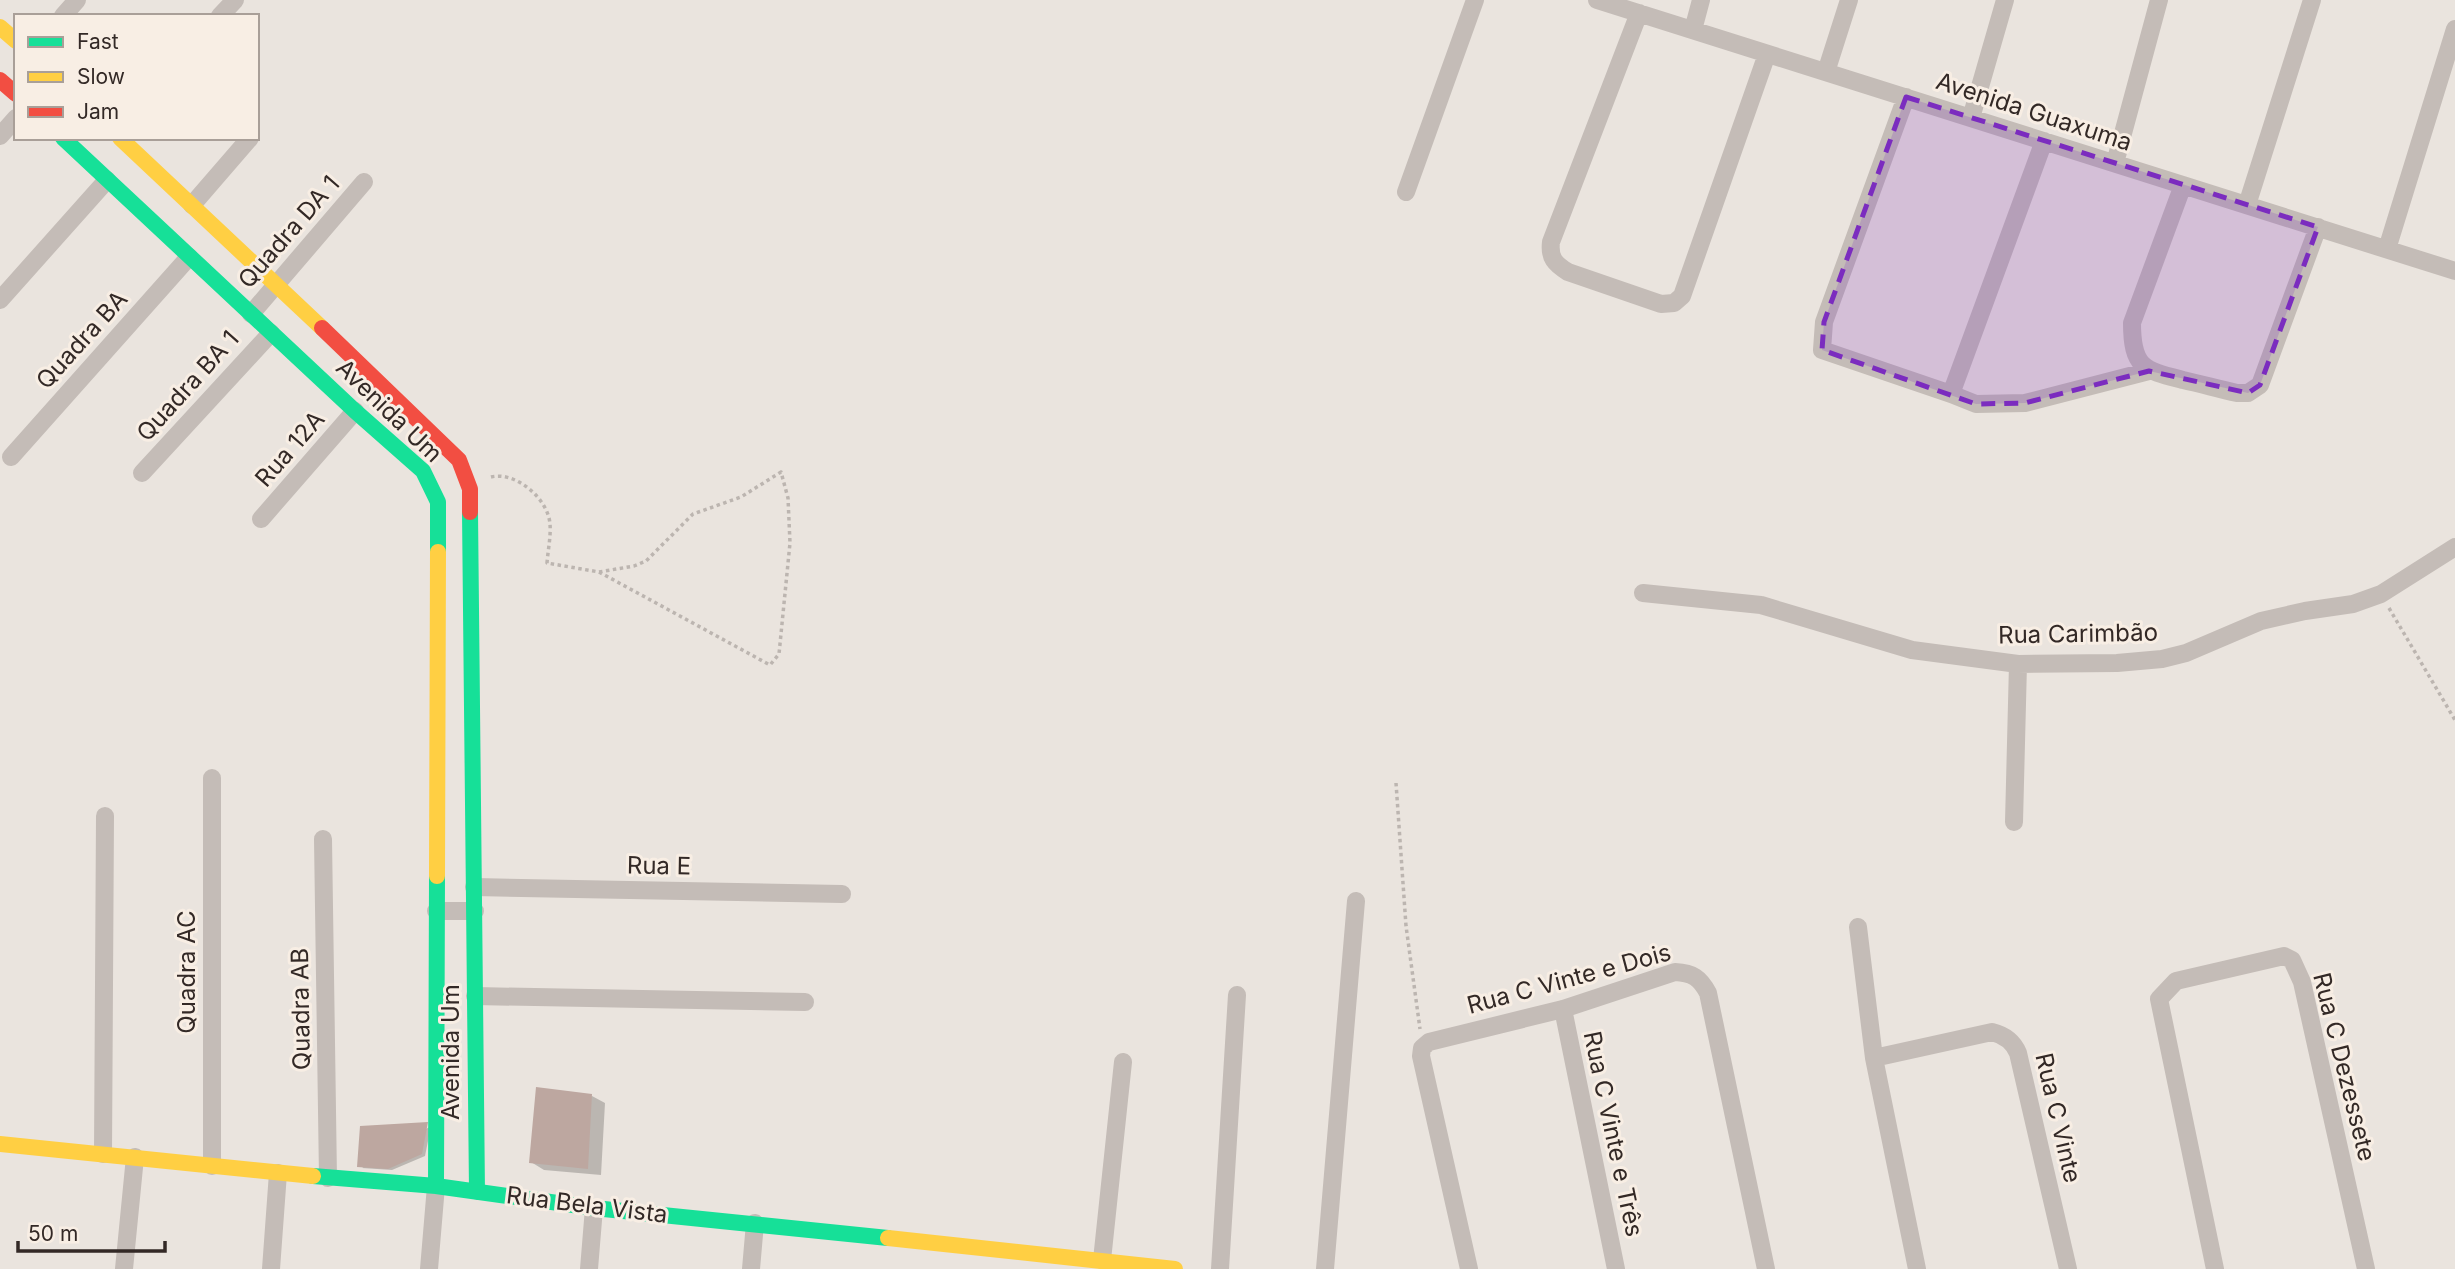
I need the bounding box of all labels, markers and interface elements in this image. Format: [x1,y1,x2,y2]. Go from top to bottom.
legend [14,14,259,140]
text: Fast [77,29,119,54]
text: Slow [77,64,125,89]
street label: Avenida Guaxuma [1933,66,2136,157]
text: Jam [77,99,119,124]
street label: Quadra DA 1 [232,170,345,294]
street label: Quadra BA [30,285,133,395]
street label: Quadra BA 1 [130,324,245,447]
street label: Avenida Um [330,353,448,468]
street label: Rua 12A [249,405,330,492]
street label: Rua Carimbão [1998,618,2158,649]
street label: Rua E [627,850,691,881]
street label: Quadra AC [172,910,201,1034]
street label: Rua C Vinte e Dois [1464,937,1674,1020]
street label: Quadra AB [285,948,316,1070]
street label: Rua C Dezessete [2307,970,2382,1164]
street label: Avenida Um [436,984,465,1120]
street label: Rua C Vinte e Três [1578,1029,1649,1239]
street label: Rua C Vinte [2029,1050,2087,1186]
street label: Rua Bela Vista [505,1180,669,1229]
scale bar [18,1210,164,1254]
text: 50 m [28,1221,78,1246]

